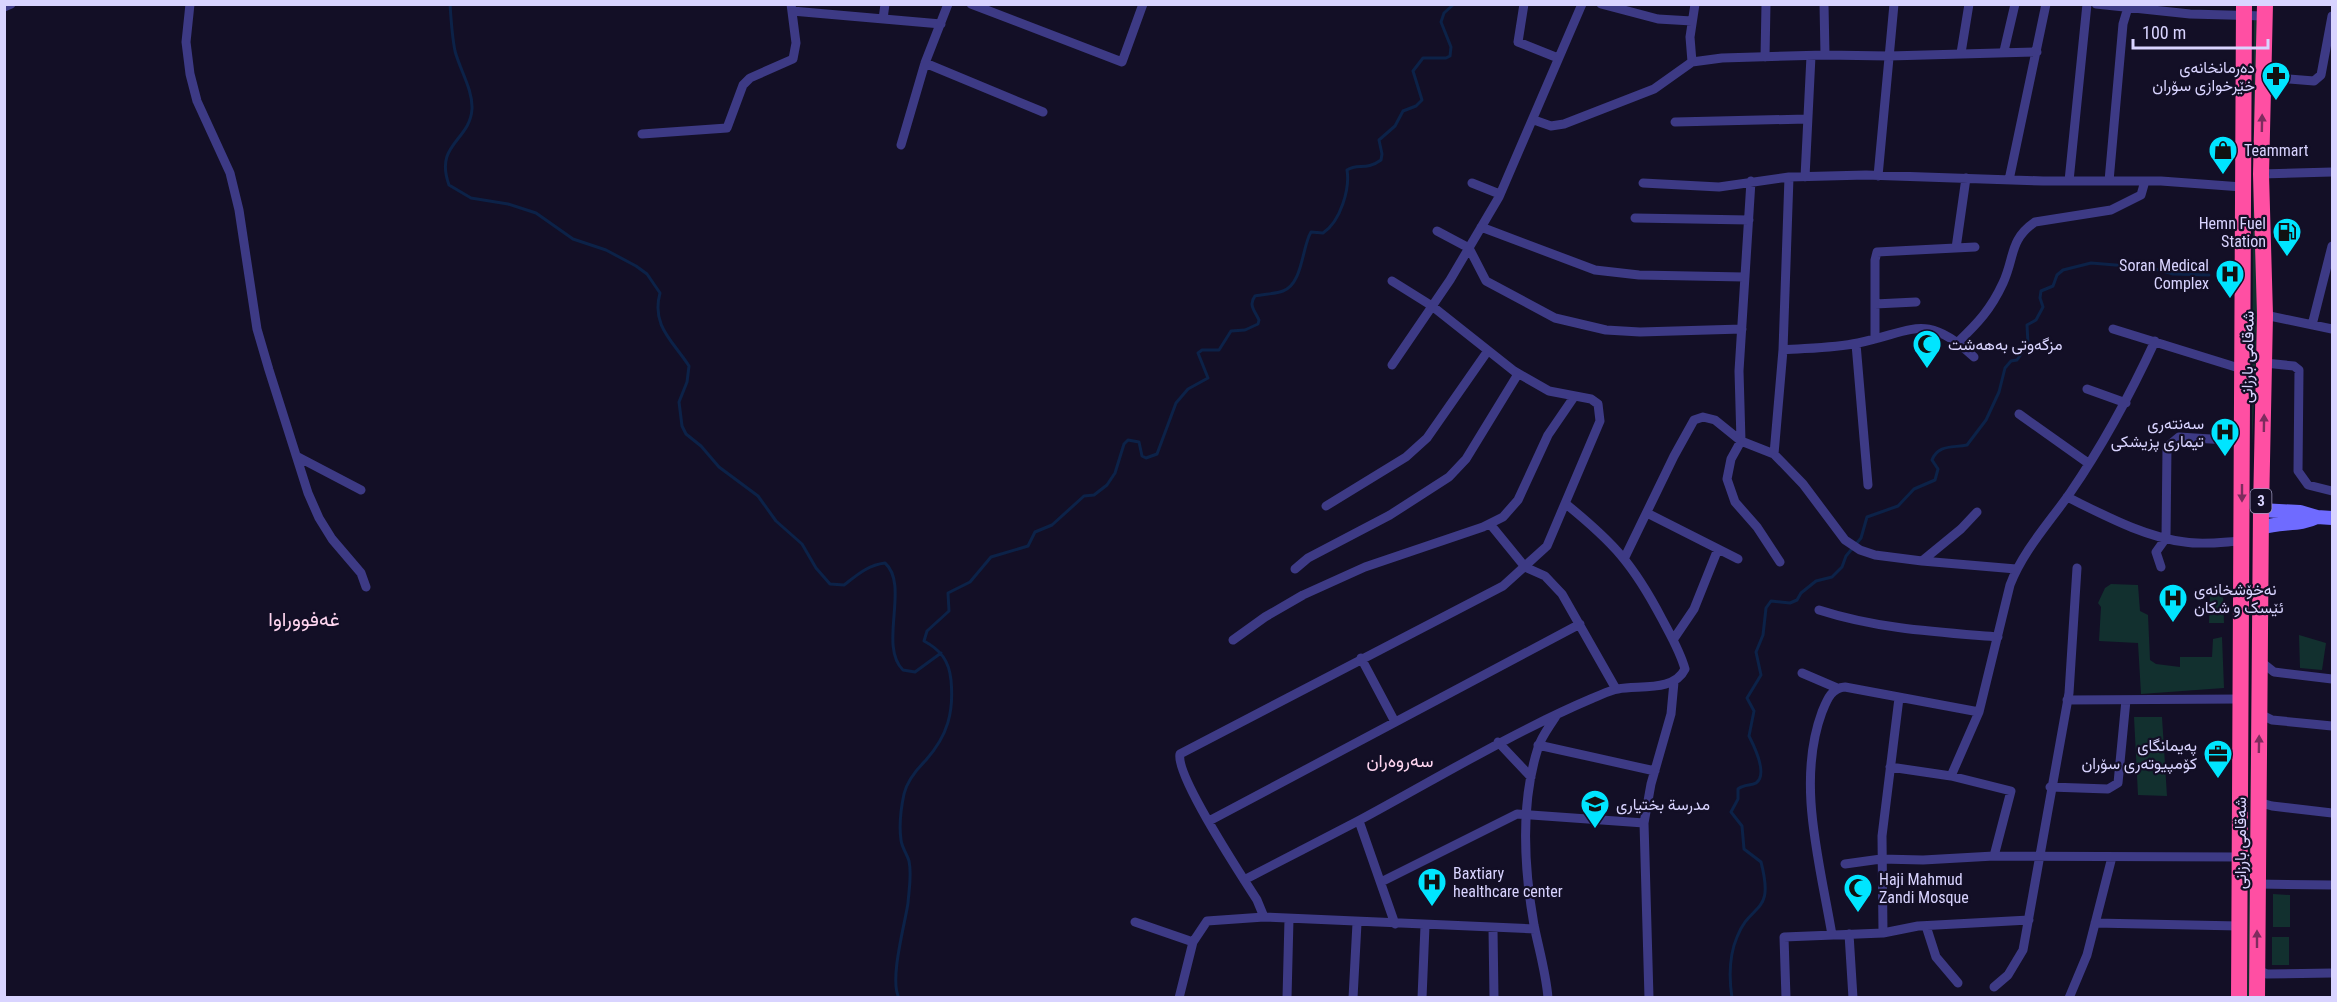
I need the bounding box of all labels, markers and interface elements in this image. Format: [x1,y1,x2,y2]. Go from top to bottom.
scale bar [2133,12,2268,50]
text: 100 m [2142,22,2186,43]
place label: دەرمانخانەی خێرخوازی سۆران [2152,58,2255,96]
pharmacy icon: دەرمانخانەی خێرخوازی سۆران [2260,60,2292,102]
one-way arrow [2257,114,2267,133]
shop icon: Teammart [2207,134,2239,176]
place label: Teammart [2244,141,2309,160]
place label: Hemn Fuel Station [2199,214,2266,251]
fuel station icon: Hemn Fuel Station [2271,216,2303,258]
place label: Soran Medical Complex [2119,256,2209,293]
hospital icon: Soran Medical Complex [2214,258,2246,300]
street label: شەقامی بارزانی [2237,311,2259,403]
mosque icon: مزگەوتی بەهەشت [1911,328,1943,370]
place label: مزگەوتی بەهەشت [1948,335,2063,355]
place label: سەنتەری تیماری پزیشکی [2111,414,2204,453]
one-way arrow [2259,414,2268,433]
hospital icon: سەنتەری تیماری پزیشکی [2209,416,2241,458]
one-way arrow [2237,484,2247,503]
road number: 3 [2250,489,2272,513]
place label: نەخۆشخانەی ئێسک و شکان [2194,580,2284,618]
hospital icon: نەخۆشخانەی ئێسک و شکان [2157,582,2189,624]
district label: غەفووراوا [268,607,340,632]
one-way arrow [2254,735,2264,754]
place label: پەیمانگای کۆمپیوتەری سۆران [2081,736,2197,775]
office icon: پەیمانگای کۆمپیوتەری سۆران [2202,738,2234,780]
district label: سەروەران [1366,750,1434,772]
school or university icon: مدرسة بختيارى [1579,788,1611,830]
place label: مدرسة بختيارى [1616,795,1710,815]
street label: شەقامی بارزانی [2231,797,2251,889]
place label: Baxtiary healthcare center [1453,864,1563,901]
hospital icon: Baxtiary healthcare center [1416,866,1448,908]
place label: Haji Mahmud Zandi Mosque [1879,870,1969,907]
mosque icon: Haji Mahmud Zandi Mosque [1842,872,1874,914]
one-way arrow [2252,930,2262,949]

